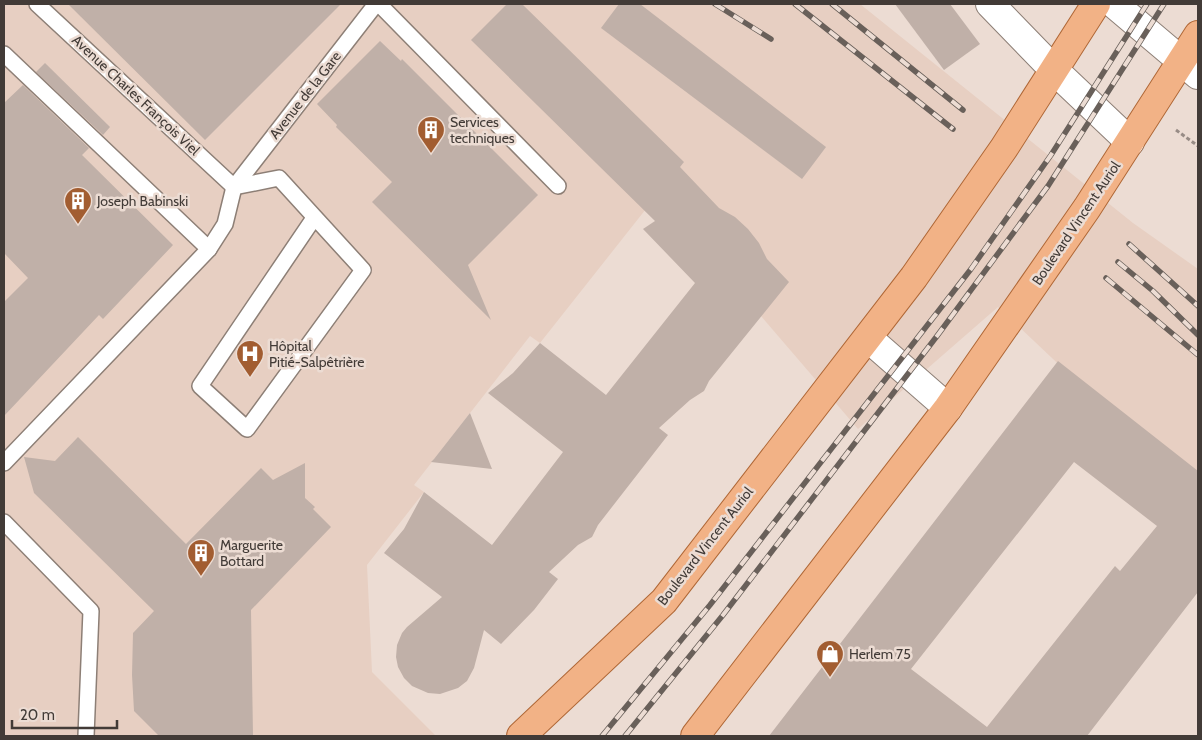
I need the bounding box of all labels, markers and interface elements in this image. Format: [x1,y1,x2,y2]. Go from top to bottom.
street label: Avenue Charles François Viel [68,31,204,159]
street label: Avenue de la Gare [265,48,345,142]
place label: Services techniques [450,113,515,147]
building icon: Services techniques [416,115,446,154]
street label: Boulevard Vincent Auriol [1028,157,1125,288]
building icon: Joseph Babinski [63,186,93,225]
place label: Joseph Babinski [96,192,188,210]
place label: Hôpital Pitié-Salpêtrière [269,337,364,371]
hospital icon: Hôpital Pitié-Salpêtrière [235,339,265,378]
street label: Boulevard Vincent Auriol [653,483,757,609]
place label: Marguerite Bottard [220,536,283,570]
building icon: Marguerite Bottard [186,538,216,577]
shop icon: Herlem 75 [815,639,845,678]
place label: Herlem 75 [849,645,911,663]
scale bar [12,698,118,730]
text: 20 m [20,706,55,724]

